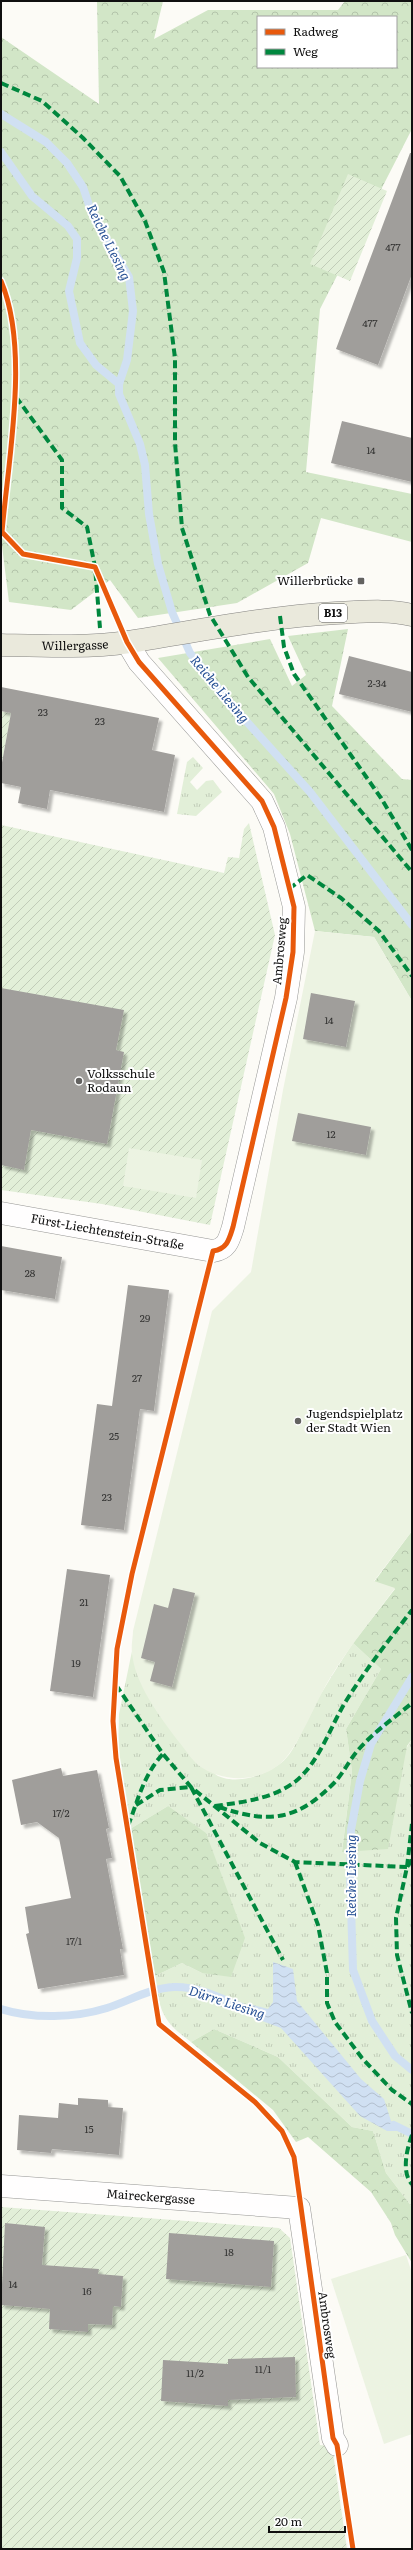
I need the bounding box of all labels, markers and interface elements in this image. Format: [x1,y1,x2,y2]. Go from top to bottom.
legend [257,16,397,68]
text: Radweg [293,22,338,40]
text: Weg [293,42,318,60]
water label: Reiche Liesing [83,200,136,283]
house number: 477 [385,239,401,254]
house number: 477 [362,315,378,330]
house number: 14 [366,442,376,457]
place label: Willerbrücke [277,571,353,589]
marker: Willerbrücke [356,576,366,586]
road number: B13 [319,604,347,622]
street label: Willergasse [41,634,109,654]
water label: Reiche Liesing [187,651,254,726]
house number: 2-34 [368,675,387,690]
house number: 23 [38,704,48,719]
house number: 23 [95,713,105,728]
street label: Ambrosweg [267,916,291,986]
house number: 14 [324,1012,334,1027]
place label: Volksschule Rodaun [87,1064,155,1096]
marker: Volksschule Rodaun [74,1076,84,1086]
house number: 12 [326,1126,336,1141]
street label: Fürst-Liechtenstein-Straße [29,1209,186,1254]
house number: 28 [25,1265,36,1280]
house number: 29 [140,1310,150,1325]
house number: 27 [132,1370,142,1385]
place label: Jugendspielplatz der Stadt Wien [306,1404,403,1436]
marker: Jugendspielplatz der Stadt Wien [293,1416,303,1426]
house number: 25 [109,1428,119,1443]
house number: 23 [102,1489,112,1504]
house number: 21 [79,1594,89,1609]
house number: 19 [71,1655,81,1670]
house number: 17/2 [52,1805,70,1820]
water label: Reiche Liesing [341,1835,360,1917]
house number: 17/1 [66,1933,82,1948]
water label: Dürre Liesing [187,1980,268,2023]
house number: 15 [84,2121,94,2136]
street label: Maireckergasse [106,2184,196,2208]
house number: 18 [224,2244,234,2259]
house number: 14 [8,2276,18,2291]
house number: 16 [82,2283,92,2298]
street label: Ambrosweg [314,2290,342,2360]
house number: 11/1 [255,2361,271,2376]
house number: 11/2 [186,2365,204,2380]
scale bar [269,2508,345,2534]
text: 20 m [275,2512,302,2530]

